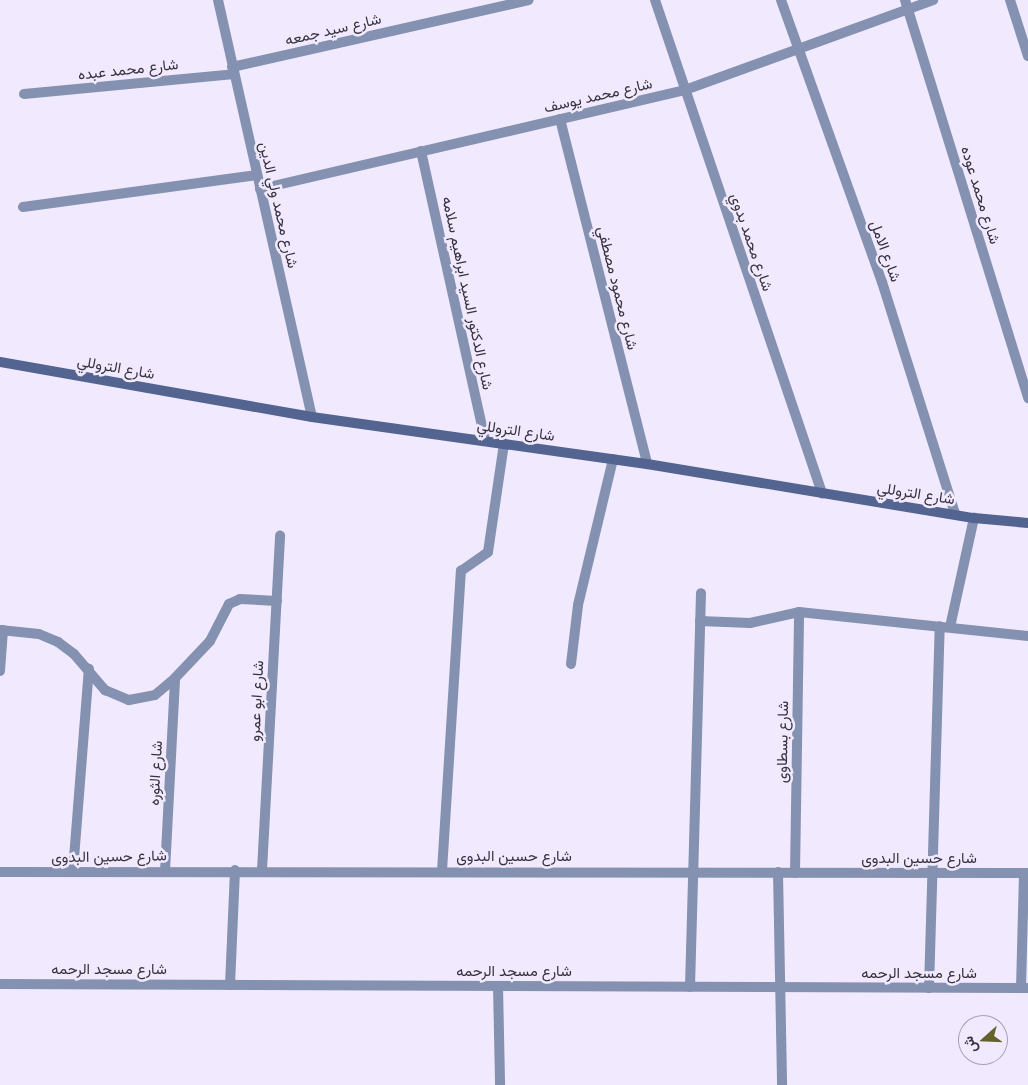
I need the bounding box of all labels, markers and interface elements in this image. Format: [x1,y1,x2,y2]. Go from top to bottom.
street label: شارع سيد جمعه [283,9,383,49]
street label: شارع محمد عبده [77,55,179,83]
street label: شارع محمد يوسف [542,74,654,116]
street label: شارع محمد ولي الدين [256,140,302,270]
street label: شارع محمد عوده [958,144,1004,246]
street label: شارع محمد بدوي [727,191,777,293]
street label: شارع الدكتور السيد ابراهيم سلامه [439,195,497,391]
street label: شارع الامل [867,218,905,284]
street label: شارع محمود مصطفي [594,224,642,352]
street label: شارع التروللي [76,351,156,383]
street label: شارع التروللي [476,416,556,444]
street label: شارع التروللي [876,478,956,508]
street label: شارع ابو عمرو [245,660,267,742]
street label: شارع بسطاوى [772,701,792,783]
street label: شارع الثوره [144,740,166,806]
street label: شارع حسين البدوى [51,846,167,866]
street label: شارع حسين البدوى [456,847,572,865]
street label: شارع حسين البدوى [861,849,977,867]
street label: شارع مسجد الرحمه [51,960,167,978]
street label: شارع مسجد الرحمه [456,962,572,980]
street label: شارع مسجد الرحمه [861,964,977,982]
north arrow [958,1015,1008,1065]
text: ش [958,1034,981,1056]

